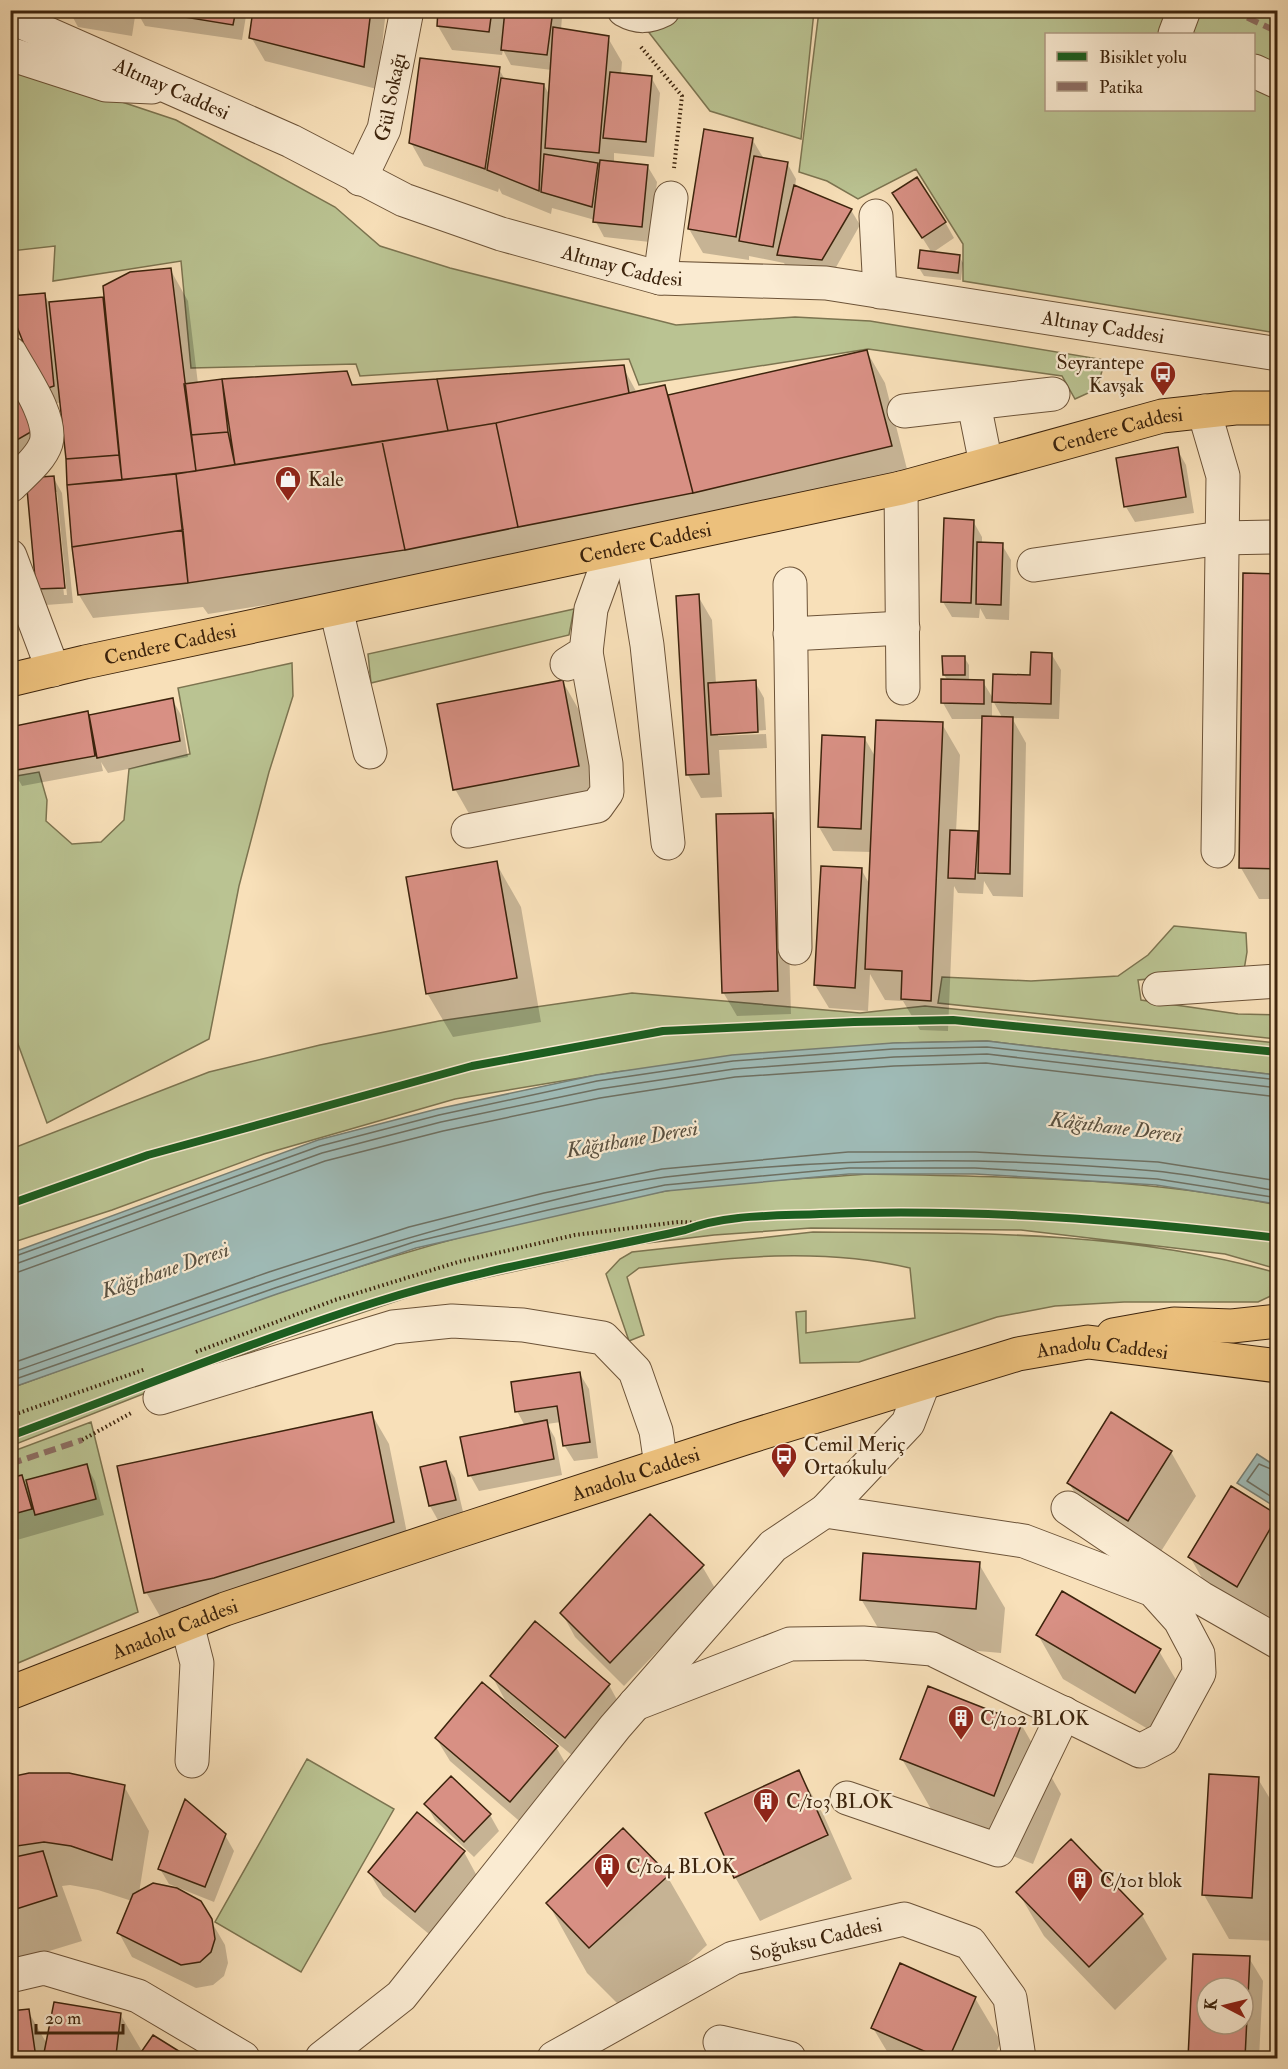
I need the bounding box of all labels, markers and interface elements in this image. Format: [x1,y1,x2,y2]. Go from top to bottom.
legend [1045,33,1255,111]
text: Bisiklet yolu [1099,46,1187,69]
street label: Gül Sokağı [368,51,411,146]
street label: Altınay Caddesi [109,52,233,125]
text: Patika [1099,76,1144,99]
street label: Altınay Caddesi [558,239,683,292]
street label: Altınay Caddesi [1039,305,1166,349]
place label: Seyrantepe Kavşak [1057,350,1144,398]
bus stop icon: Seyrantepe Kavşak [1148,359,1178,397]
street label: Cendere Caddesi [1049,402,1184,459]
shop icon: Kale [273,464,303,502]
place label: Kale [308,467,344,492]
street label: Cendere Caddesi [577,517,714,569]
street label: Cendere Caddesi [102,618,238,671]
water label: Kâğıthane Deresi [1047,1106,1184,1149]
water label: Kâğıthane Deresi [563,1115,700,1165]
water label: Kâğıthane Deresi [97,1236,233,1305]
street label: Anadolu Caddesi [1033,1330,1170,1365]
place label: Cemil Meriç Ortaokulu [804,1432,905,1480]
bus stop icon: Cemil Meriç Ortaokulu [769,1441,799,1479]
street label: Anadolu Caddesi [567,1442,703,1507]
street label: Anadolu Caddesi [107,1594,241,1665]
building icon: C/102 BLOK [946,1703,976,1741]
place label: C/102 BLOK [980,1706,1090,1731]
building icon: C/103 BLOK [751,1786,781,1824]
place label: C/103 BLOK [786,1789,894,1814]
building icon: C/104 BLOK [592,1851,622,1889]
place label: C/104 BLOK [626,1854,737,1879]
building icon: C/101 blok [1065,1865,1095,1903]
place label: C/101 blok [1100,1868,1183,1893]
street label: Soğuksu Caddesi [747,1912,884,1967]
north arrow [1195,1976,1255,2036]
scale bar [36,1997,123,2035]
text: K [1200,1997,1222,2011]
text: 20 m [45,2007,81,2030]

